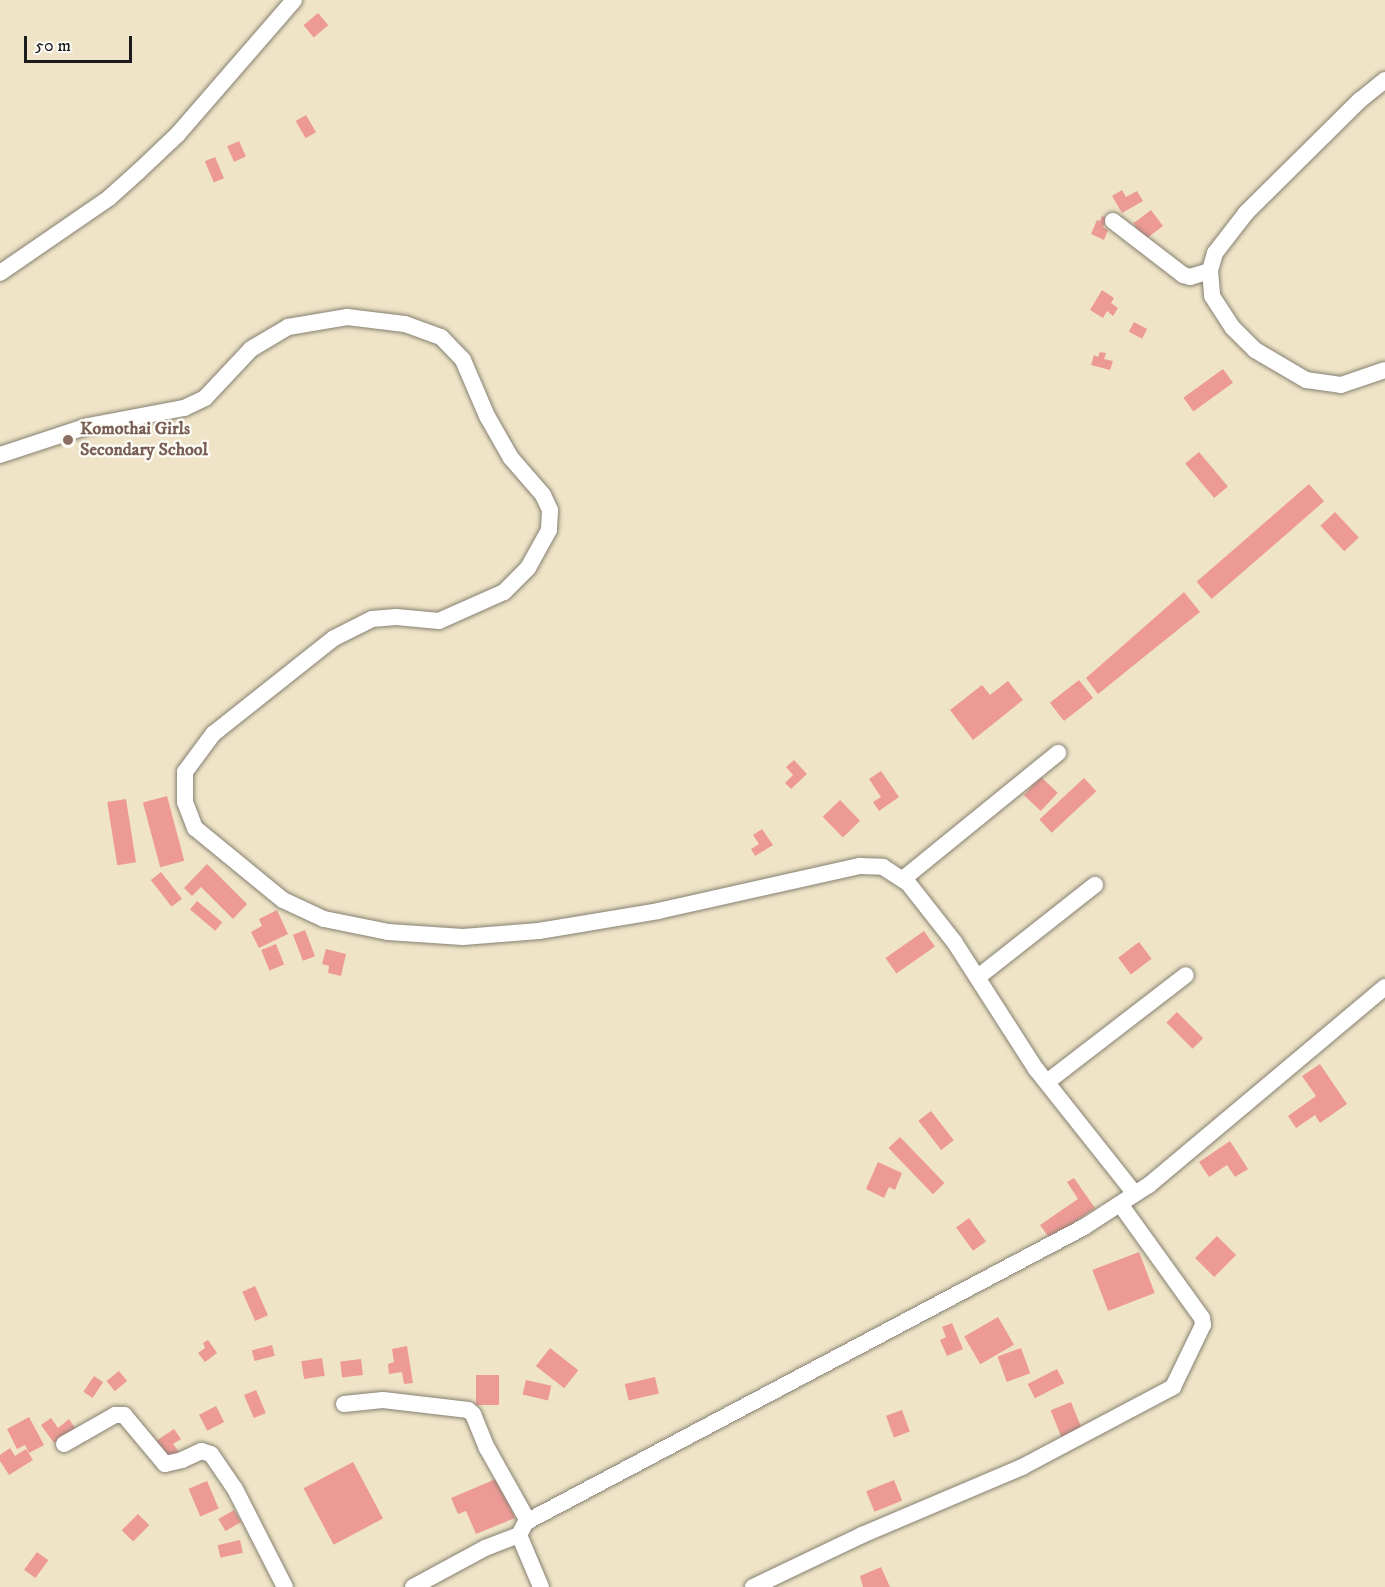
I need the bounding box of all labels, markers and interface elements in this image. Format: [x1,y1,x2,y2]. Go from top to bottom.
scale bar [27,24,135,62]
text: 50 m [35,35,71,57]
place label: Komothai Girls Secondary School [80,419,208,462]
marker: Komothai Girls Secondary School [61,433,75,447]

